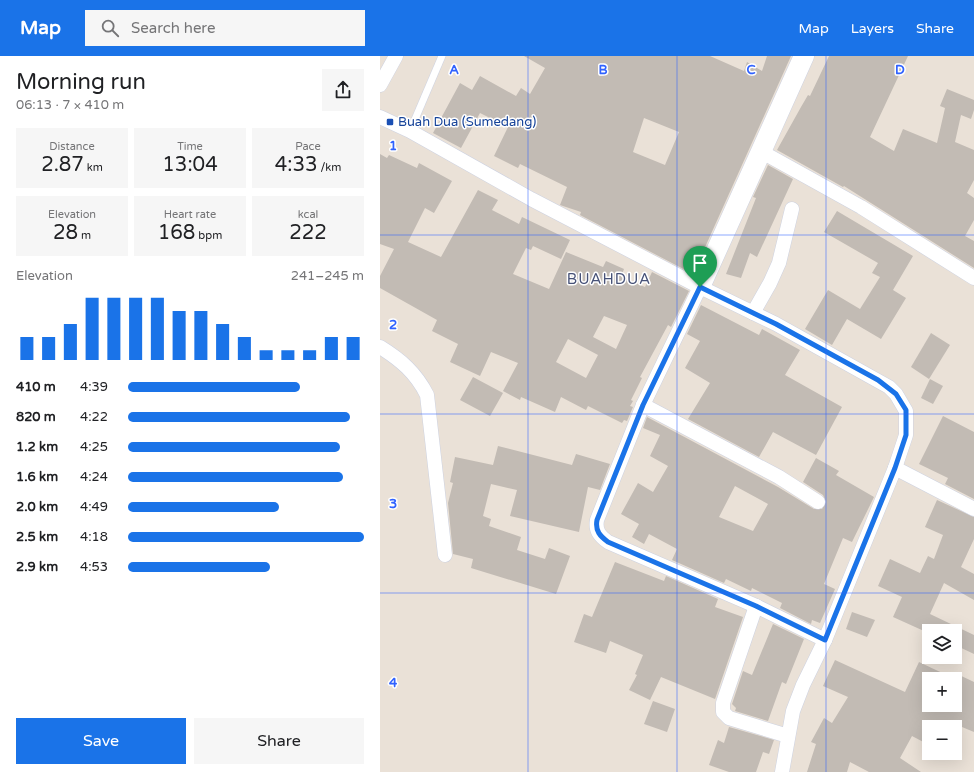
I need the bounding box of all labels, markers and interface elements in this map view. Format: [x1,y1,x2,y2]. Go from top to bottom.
search box [85,10,365,46]
text: Map [20,17,61,39]
icon: search [99,17,121,39]
text: Search here [131,19,215,37]
text: Map [799,20,829,37]
text: Layers [851,20,894,37]
text: Share [916,20,954,37]
text: A [449,62,459,78]
text: B [598,62,608,78]
text: C [746,62,756,78]
text: D [895,62,905,78]
text: Morning run [16,69,146,95]
button: share [322,69,364,111]
text: 06:13 · 7 × 410 m [16,97,124,113]
place label: Buah Dua (Sumedang) [398,114,536,130]
marker: Buah Dua (Sumedang) [385,117,395,127]
text: 1 [389,138,397,154]
text: Distance [49,140,95,153]
text: Time [177,140,203,153]
text: Pace [295,140,321,153]
text: 2.87 [41,153,84,177]
text: 13:04 [162,153,218,177]
text: 4:33 [275,153,318,177]
text: km [84,161,103,174]
text: /km [318,161,341,174]
text: Elevation [48,208,96,221]
text: Heart rate [164,208,216,221]
text: kcal [298,208,318,221]
text: 28 [53,221,78,245]
text: 168 [158,221,195,245]
text: 222 [289,221,327,245]
text: m [78,229,91,242]
text: bpm [195,229,222,242]
pin [683,246,717,287]
icon: arrive [689,252,711,274]
text: Elevation [16,268,73,284]
text: 241–245 m [291,268,364,284]
district label: BUAHDUA [567,270,651,288]
text: 2 [389,317,397,333]
text: 410 m [16,379,56,395]
text: 4:39 [80,379,108,395]
text: 820 m [16,409,56,425]
text: 4:22 [80,409,108,425]
text: 1.2 km [16,439,58,455]
text: 4:25 [80,439,108,455]
text: 1.6 km [16,469,58,485]
text: 4:24 [80,469,108,485]
text: 3 [389,496,397,512]
text: 2.0 km [16,499,58,515]
text: 4:49 [80,499,108,515]
text: 2.5 km [16,529,58,545]
text: 4:18 [80,529,108,545]
text: 2.9 km [16,559,58,575]
text: 4:53 [80,559,108,575]
map controls [922,624,962,760]
button: layers [922,624,962,664]
button: + [922,672,962,712]
text: 4 [389,675,398,691]
button: Save [16,718,186,764]
button: Share [194,718,364,764]
button: − [922,720,962,760]

